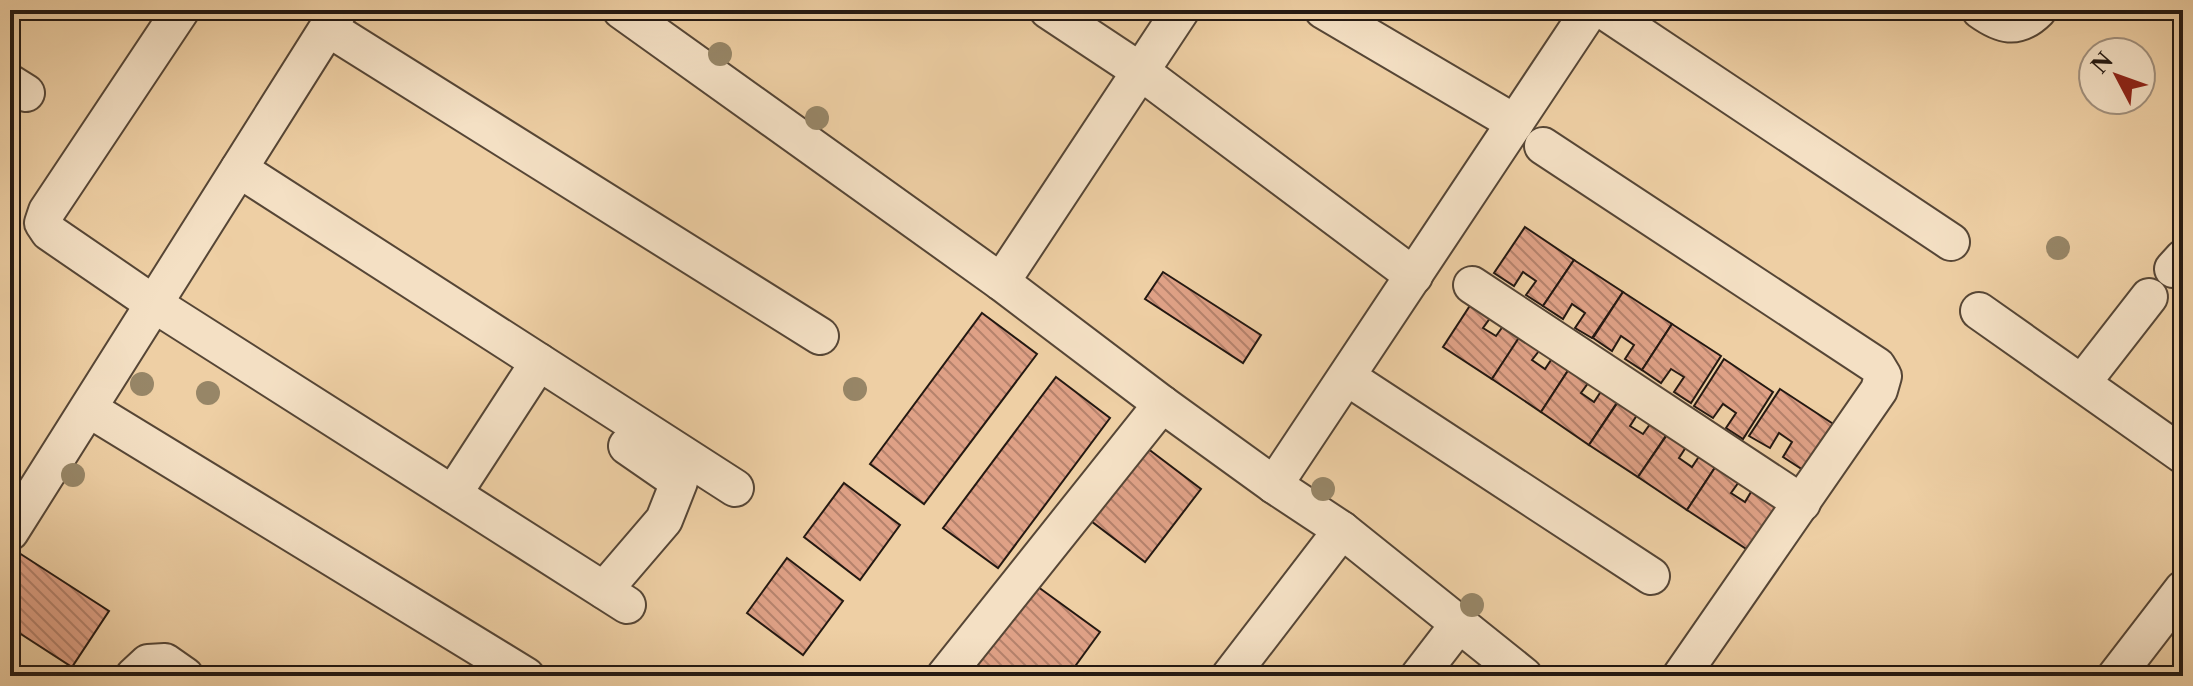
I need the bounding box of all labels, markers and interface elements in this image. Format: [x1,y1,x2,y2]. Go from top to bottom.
north arrow [2077,36,2157,116]
text: N [2086,47,2119,79]

